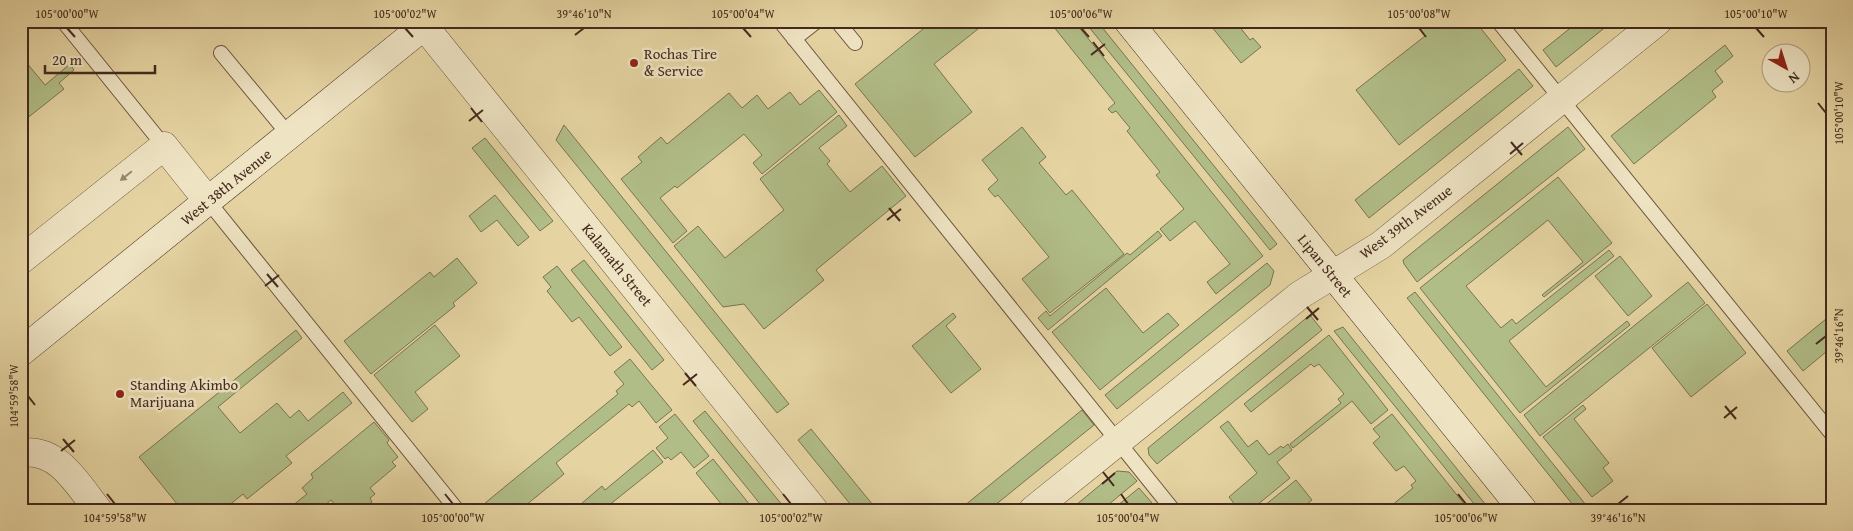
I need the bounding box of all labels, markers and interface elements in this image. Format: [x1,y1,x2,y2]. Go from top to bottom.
text: 105°00'00"W [35,5,99,22]
text: 105°00'02"W [373,5,437,22]
text: 39°46'10"N [556,5,612,22]
text: 105°00'04"W [711,5,775,22]
text: 105°00'06"W [1049,5,1113,22]
text: 105°00'08"W [1387,5,1451,22]
text: 105°00'10"W [1724,5,1788,22]
scale bar [45,42,155,74]
north arrow [1760,42,1810,92]
place label: Rochas Tire & Service [644,43,717,81]
text: 20 m [52,49,83,70]
marker: Rochas Tire & Service [628,57,640,69]
text: N [1784,67,1804,89]
text: 105°00'10"W [1830,81,1847,145]
street label: West 38th Avenue [176,143,276,230]
one-way arrow [120,171,133,182]
street label: West 39th Avenue [1355,180,1456,263]
street label: Kalamath Street [577,219,658,311]
street label: Lipan Street [1293,229,1358,303]
text: 39°46'16"N [1830,308,1847,364]
text: 104°59'58"W [5,364,22,428]
place label: Standing Akimbo Marijuana [130,374,238,412]
marker: Standing Akimbo Marijuana [114,388,126,400]
text: 104°59'58"W [83,509,147,526]
text: 105°00'00"W [421,509,485,526]
text: 105°00'02"W [759,509,823,526]
text: 105°00'04"W [1096,509,1160,526]
text: 105°00'06"W [1434,509,1498,526]
text: 39°46'16"N [1590,509,1646,526]

